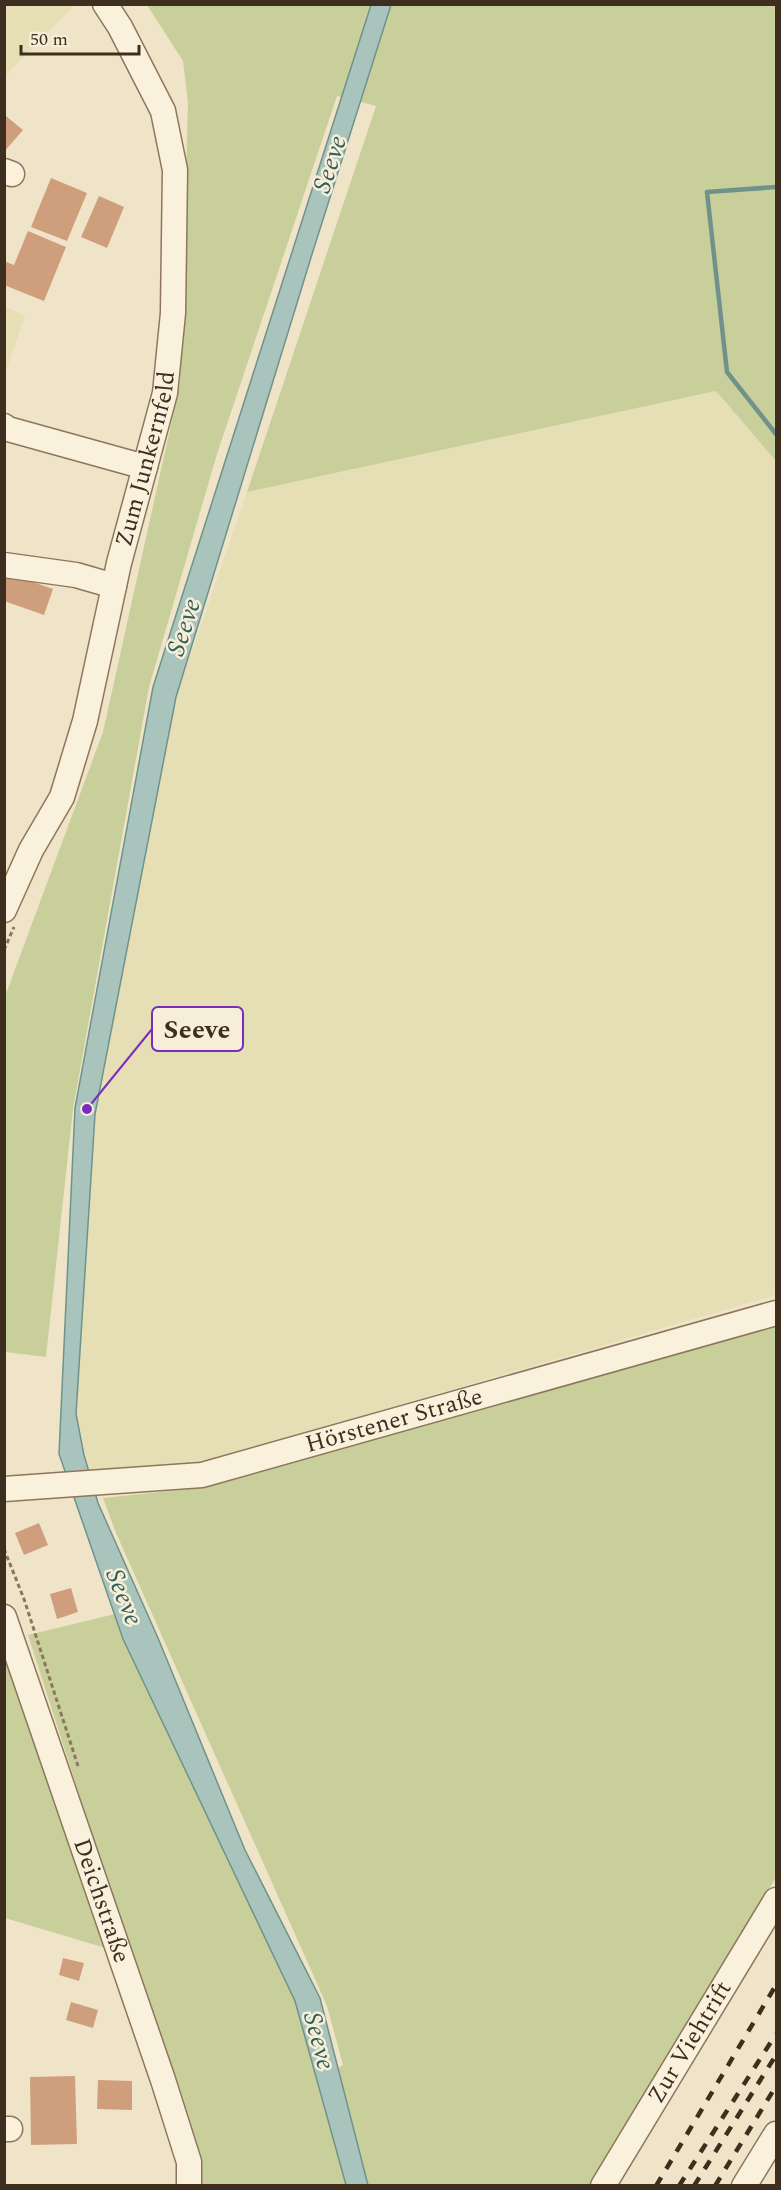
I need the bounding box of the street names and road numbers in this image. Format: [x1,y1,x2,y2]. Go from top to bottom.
street label: Zum Junkernfeld [106,369,185,551]
street label: Hörstener Straße [301,1379,487,1463]
street label: Deichstraße [63,1834,140,1968]
street label: Zur Viehtrift [639,1974,741,2111]

